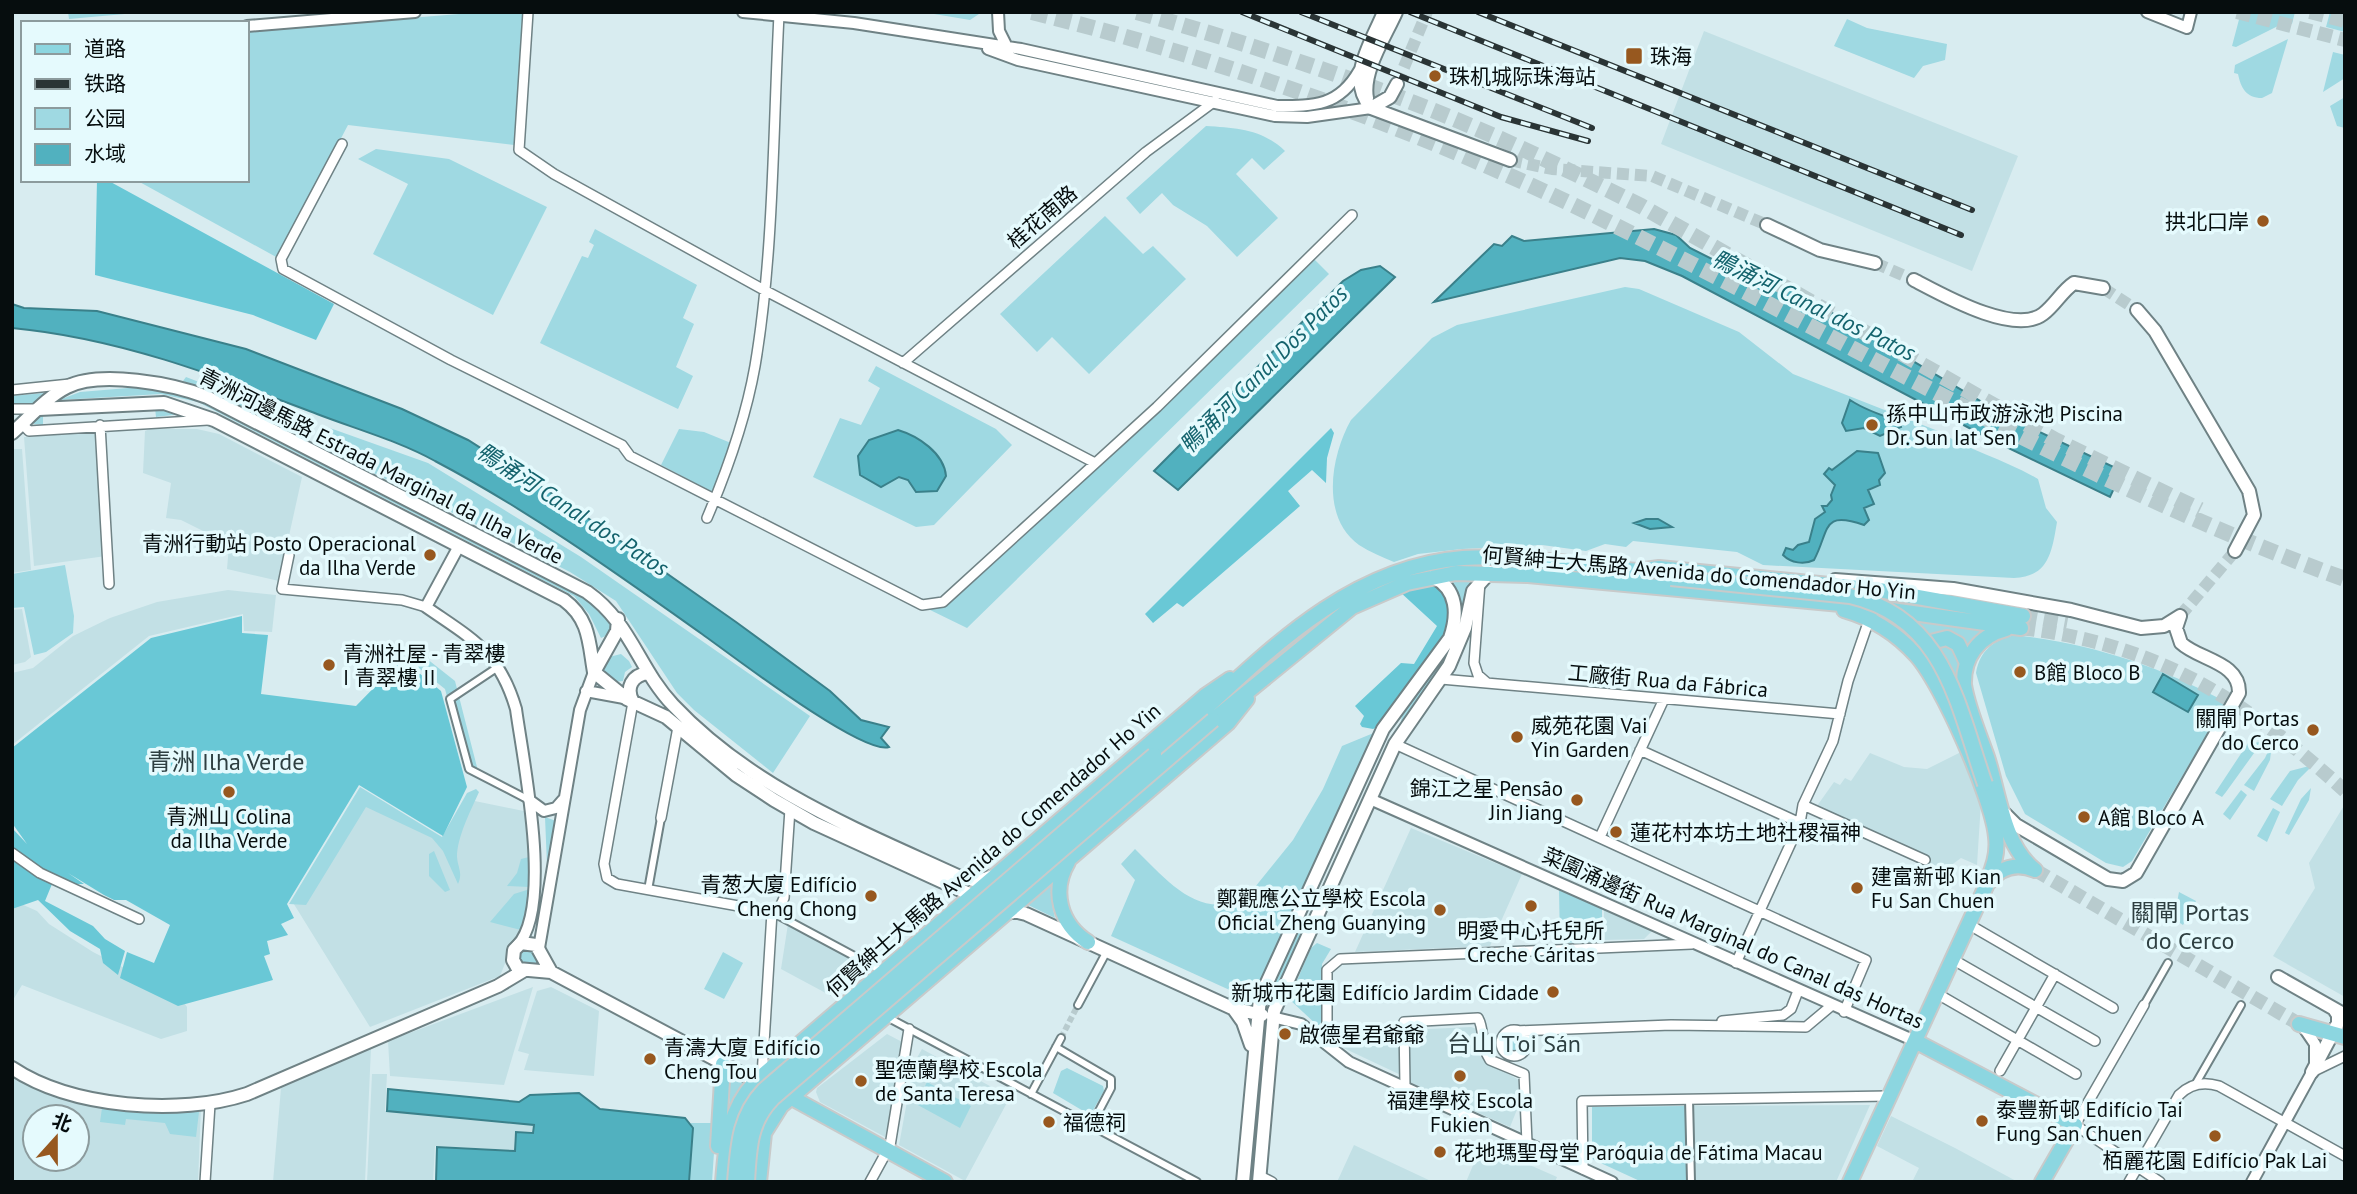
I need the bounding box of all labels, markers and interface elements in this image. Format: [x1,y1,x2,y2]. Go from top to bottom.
legend [21,21,248,182]
text: 道路 [84,35,126,62]
place label: 珠海 [1650,43,1692,70]
marker: 珠海 [1624,46,1644,66]
place label: 珠机城际珠海站 [1449,63,1596,90]
marker: 珠机城际珠海站 [1427,68,1443,84]
text: 铁路 [84,70,126,97]
text: 公园 [84,105,126,132]
text: 水域 [84,140,126,167]
street label: 桂花南路 [1001,179,1083,255]
place label: 拱北口岸 [2165,208,2249,235]
marker: 拱北口岸 [2255,213,2271,229]
water label: 鴨涌河 Canal dos Patos [1707,243,1921,367]
water label: 鴨涌河 Canal Dos Patos [1173,278,1354,459]
street label: 青洲河邊馬路 Estrada Marginal da Ilha Verde [194,362,568,570]
place label: 孫中山市政游泳池 Piscina Dr. Sun Iat Sen [1886,400,2123,451]
marker: 孫中山市政游泳池 Piscina Dr. Sun Iat Sen [1864,417,1880,433]
water label: 鴨涌河 Canal dos Patos [471,436,675,582]
place label: 青洲行動站 Posto Operacional da Ilha Verde [142,530,416,581]
street label: 何賢紳士大馬路 Avenida do Comendador Ho Yin [1481,541,1917,605]
marker: 青洲行動站 Posto Operacional da Ilha Verde [422,547,438,563]
place label: 青洲社屋 - 青翠樓 I 青翠樓 II [343,640,505,691]
marker: 青洲社屋 - 青翠樓 I 青翠樓 II [321,657,337,673]
street label: 工廠街 Rua da Fábrica [1567,659,1769,703]
place label: B館 Bloco B [2034,659,2141,686]
marker: B館 Bloco B [2012,664,2028,680]
street label: 何賢紳士大馬路 Avenida do Comendador Ho Yin [820,697,1166,1003]
place label: 關閘 Portas do Cerco [2195,705,2299,756]
place label: 威苑花園 Vai Yin Garden [1531,712,1648,763]
marker: 關閘 Portas do Cerco [2305,722,2321,738]
marker: 威苑花園 Vai Yin Garden [1509,729,1525,745]
district label: 青洲 Ilha Verde [148,746,304,777]
place label: 錦江之星 Pensão Jin Jiang [1410,775,1563,826]
marker: 青洲山 Colina da Ilha Verde [221,784,237,800]
marker: 錦江之星 Pensão Jin Jiang [1569,792,1585,808]
place label: 青洲山 Colina da Ilha Verde [167,803,291,854]
place label: A館 Bloco A [2098,804,2205,831]
marker: A館 Bloco A [2076,809,2092,825]
place label: 蓮花村本坊土地社稷福神 [1630,819,1861,846]
marker: 蓮花村本坊土地社稷福神 [1608,824,1624,840]
street label: 菜園涌邊街 Rua Marginal do Canal das Hortas [1538,841,1928,1035]
place label: 建富新邨 Kian Fu San Chuen [1871,863,2001,914]
place label: 青葱大廈 Edifício Cheng Chong [701,871,857,922]
marker: 建富新邨 Kian Fu San Chuen [1849,880,1865,896]
place label: 鄭觀應公立學校 Escola Oficial Zheng Guanying [1217,885,1426,936]
marker: 青葱大廈 Edifício Cheng Chong [863,888,879,904]
district label: 關閘 Portas do Cerco [2131,897,2249,956]
marker: 明愛中心托兒所 Creche Cáritas [1523,898,1539,914]
marker: 鄭觀應公立學校 Escola Oficial Zheng Guanying [1432,902,1448,918]
place label: 明愛中心托兒所 Creche Cáritas [1458,917,1605,968]
place label: 新城市花園 Edifício Jardim Cidade [1231,979,1539,1006]
marker: 新城市花園 Edifício Jardim Cidade [1545,984,1561,1000]
place label: 啟德星君爺爺 [1299,1021,1425,1048]
marker: 啟德星君爺爺 [1277,1026,1293,1042]
district label: 台山 T'oi Sán [1447,1028,1581,1059]
place label: 青濤大廈 Edifício Cheng Tou [664,1034,820,1085]
marker: 青濤大廈 Edifício Cheng Tou [642,1051,658,1067]
place label: 聖德蘭學校 Escola de Santa Teresa [875,1056,1043,1107]
marker: 福建學校 Escola Fukien [1452,1068,1468,1084]
marker: 聖德蘭學校 Escola de Santa Teresa [853,1073,869,1089]
place label: 福建學校 Escola Fukien [1387,1087,1533,1138]
place label: 泰豐新邨 Edifício Tai Fung San Chuen [1996,1096,2183,1147]
north arrow [21,1103,91,1173]
text: 北 [49,1108,75,1137]
place label: 福德祠 [1063,1109,1126,1136]
marker: 泰豐新邨 Edifício Tai Fung San Chuen [1974,1113,1990,1129]
marker: 福德祠 [1041,1114,1057,1130]
marker: 栢麗花園 Edifício Pak Lai [2207,1128,2223,1144]
place label: 花地瑪聖母堂 Paróquia de Fátima Macau [1454,1139,1823,1166]
marker: 花地瑪聖母堂 Paróquia de Fátima Macau [1432,1144,1448,1160]
place label: 栢麗花園 Edifício Pak Lai [2102,1147,2328,1174]

